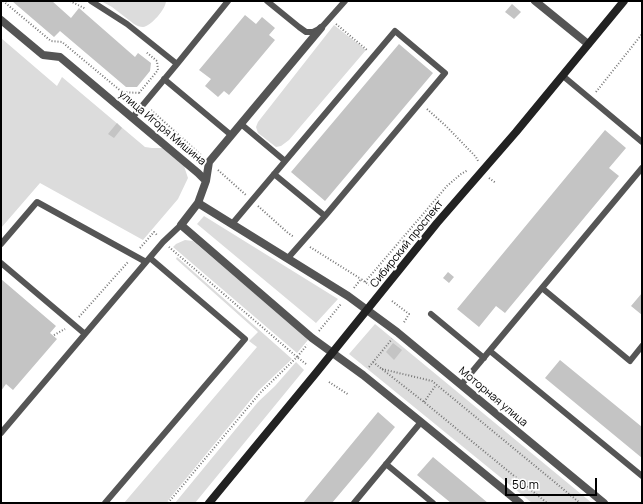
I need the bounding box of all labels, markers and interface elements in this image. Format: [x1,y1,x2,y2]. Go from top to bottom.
street label: улица Игоря Мишина [116,88,208,168]
street label: Сибирский проспект [368,198,446,290]
street label: Моторная улица [456,364,530,430]
scale bar [507,470,599,496]
text: 50 m [512,476,539,493]

